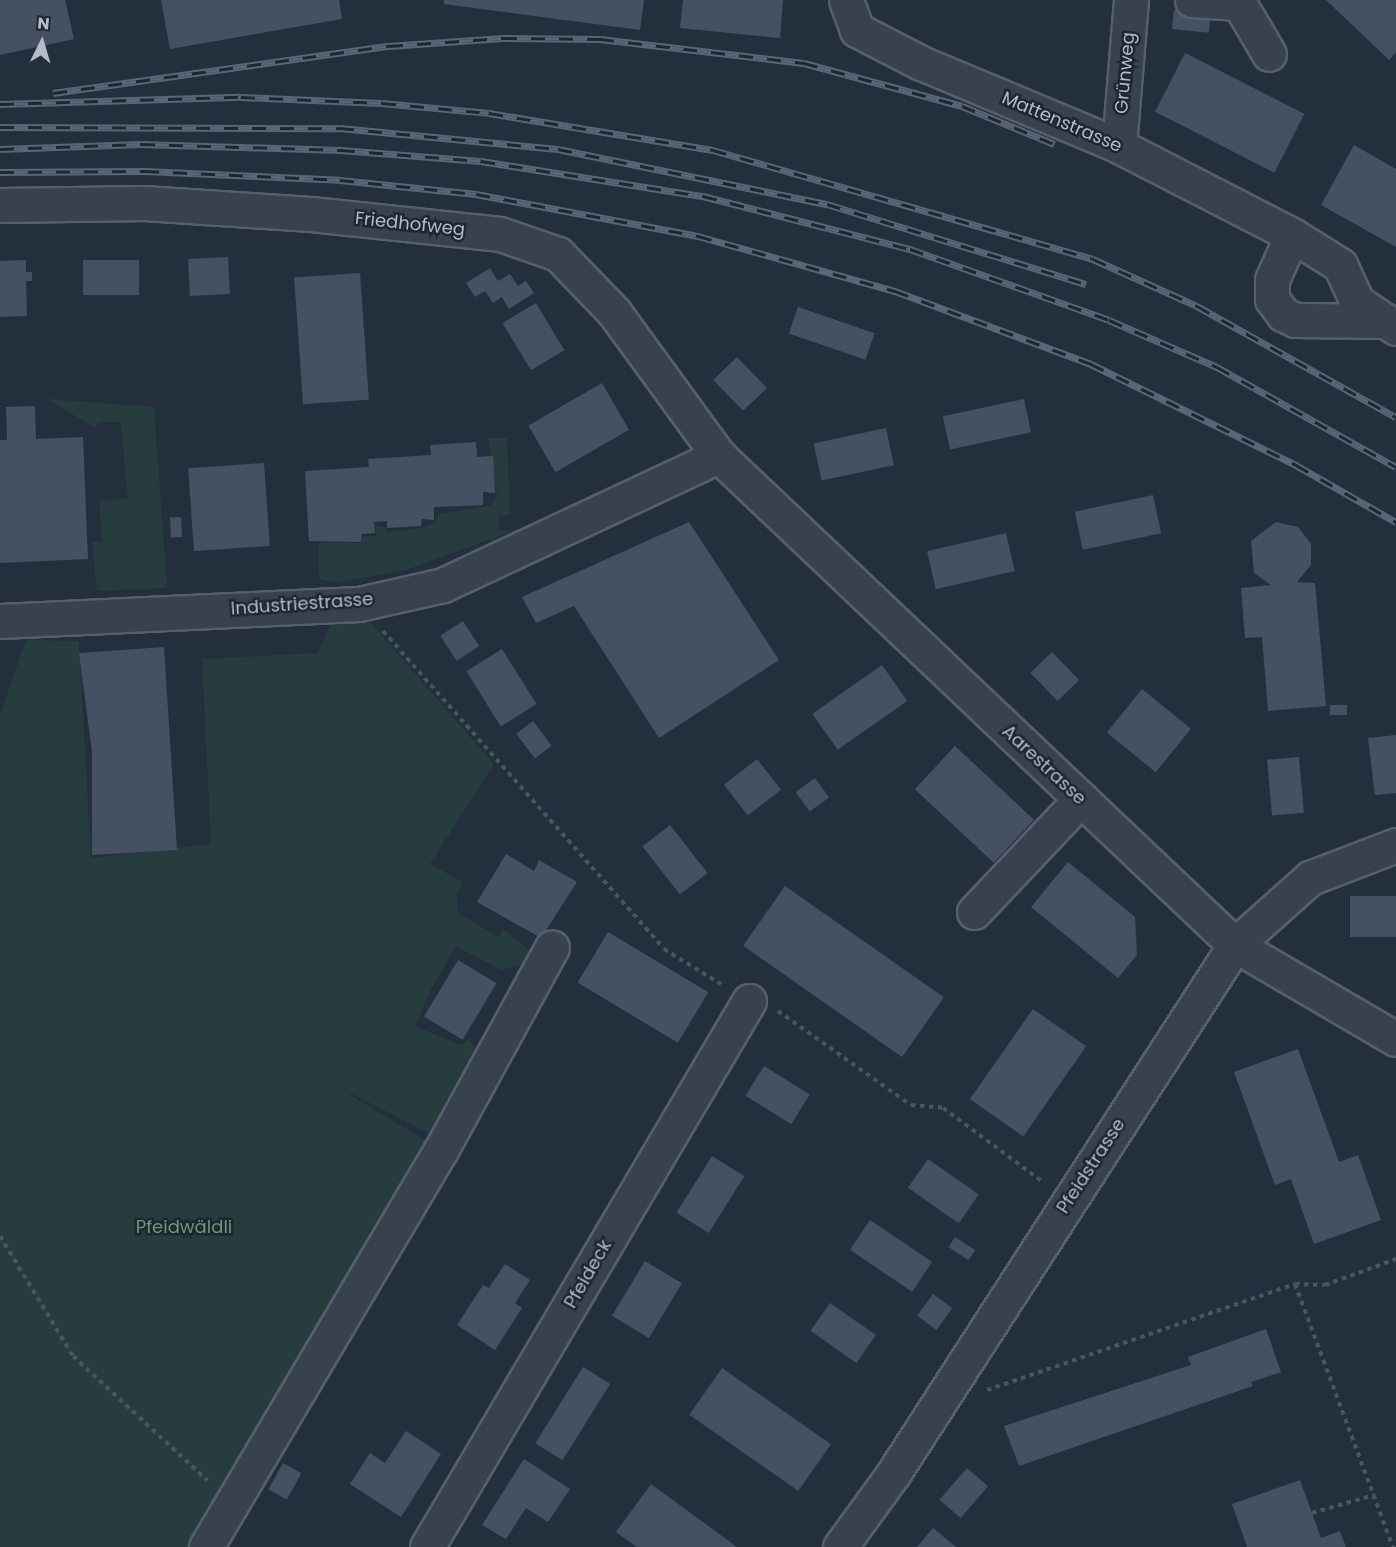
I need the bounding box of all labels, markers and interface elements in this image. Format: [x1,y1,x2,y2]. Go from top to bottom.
north arrow [12,12,72,72]
text: N [37,12,51,36]
street label: Grünweg [1111,31,1139,115]
street label: Mattenstrasse [999,87,1125,157]
street label: Friedhofweg [354,207,466,241]
street label: Industriestrasse [230,588,374,620]
street label: Aarestrasse [998,721,1090,809]
street label: Pfeidstrasse [1052,1114,1130,1218]
park label: Pfeidwäldli [136,1216,232,1238]
street label: Pfeideck [560,1236,616,1312]

